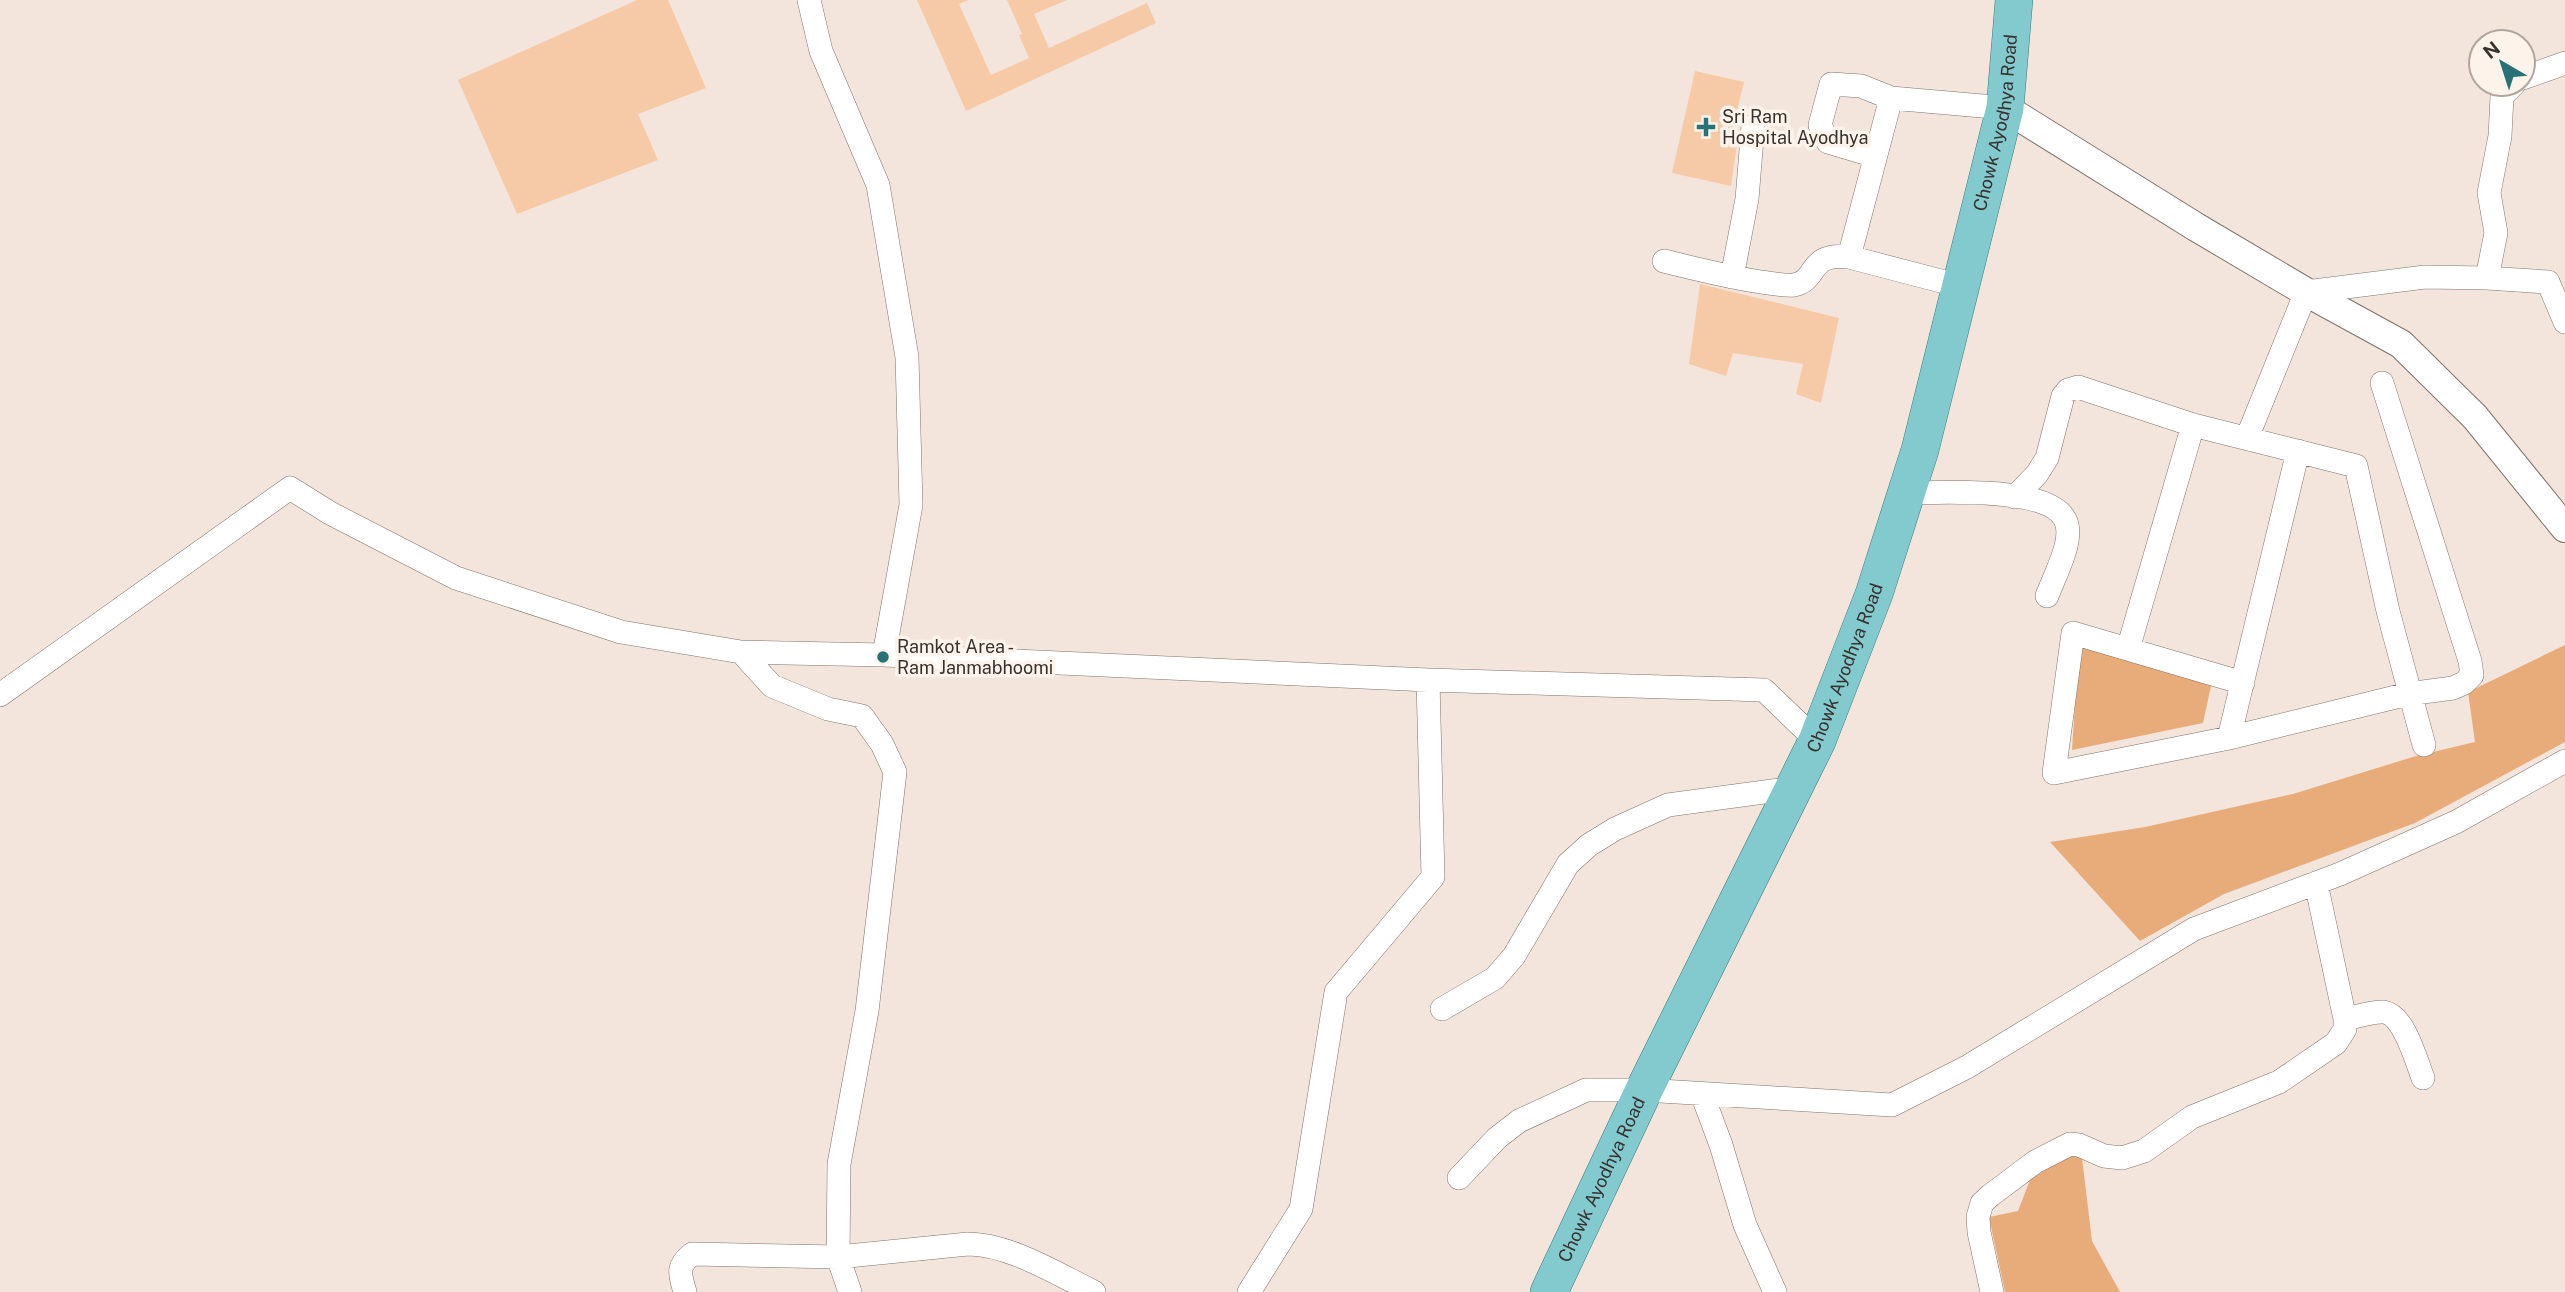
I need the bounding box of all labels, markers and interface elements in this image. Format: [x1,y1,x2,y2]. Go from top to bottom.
north arrow [2467,28,2537,98]
street label: Chowk Ayodhya Road [1969,33,2021,213]
text: N [2479,37,2504,63]
place label: Sri Ram Hospital Ayodhya [1722,106,1868,148]
marker: Sri Ram Hospital Ayodhya [1696,117,1716,137]
street label: Chowk Ayodhya Road [1802,581,1887,756]
place label: Ramkot Area - Ram Janmabhoomi [897,636,1053,678]
marker: Ramkot Area - Ram Janmabhoomi [875,649,891,665]
street label: Chowk Ayodhya Road [1553,1094,1649,1266]

